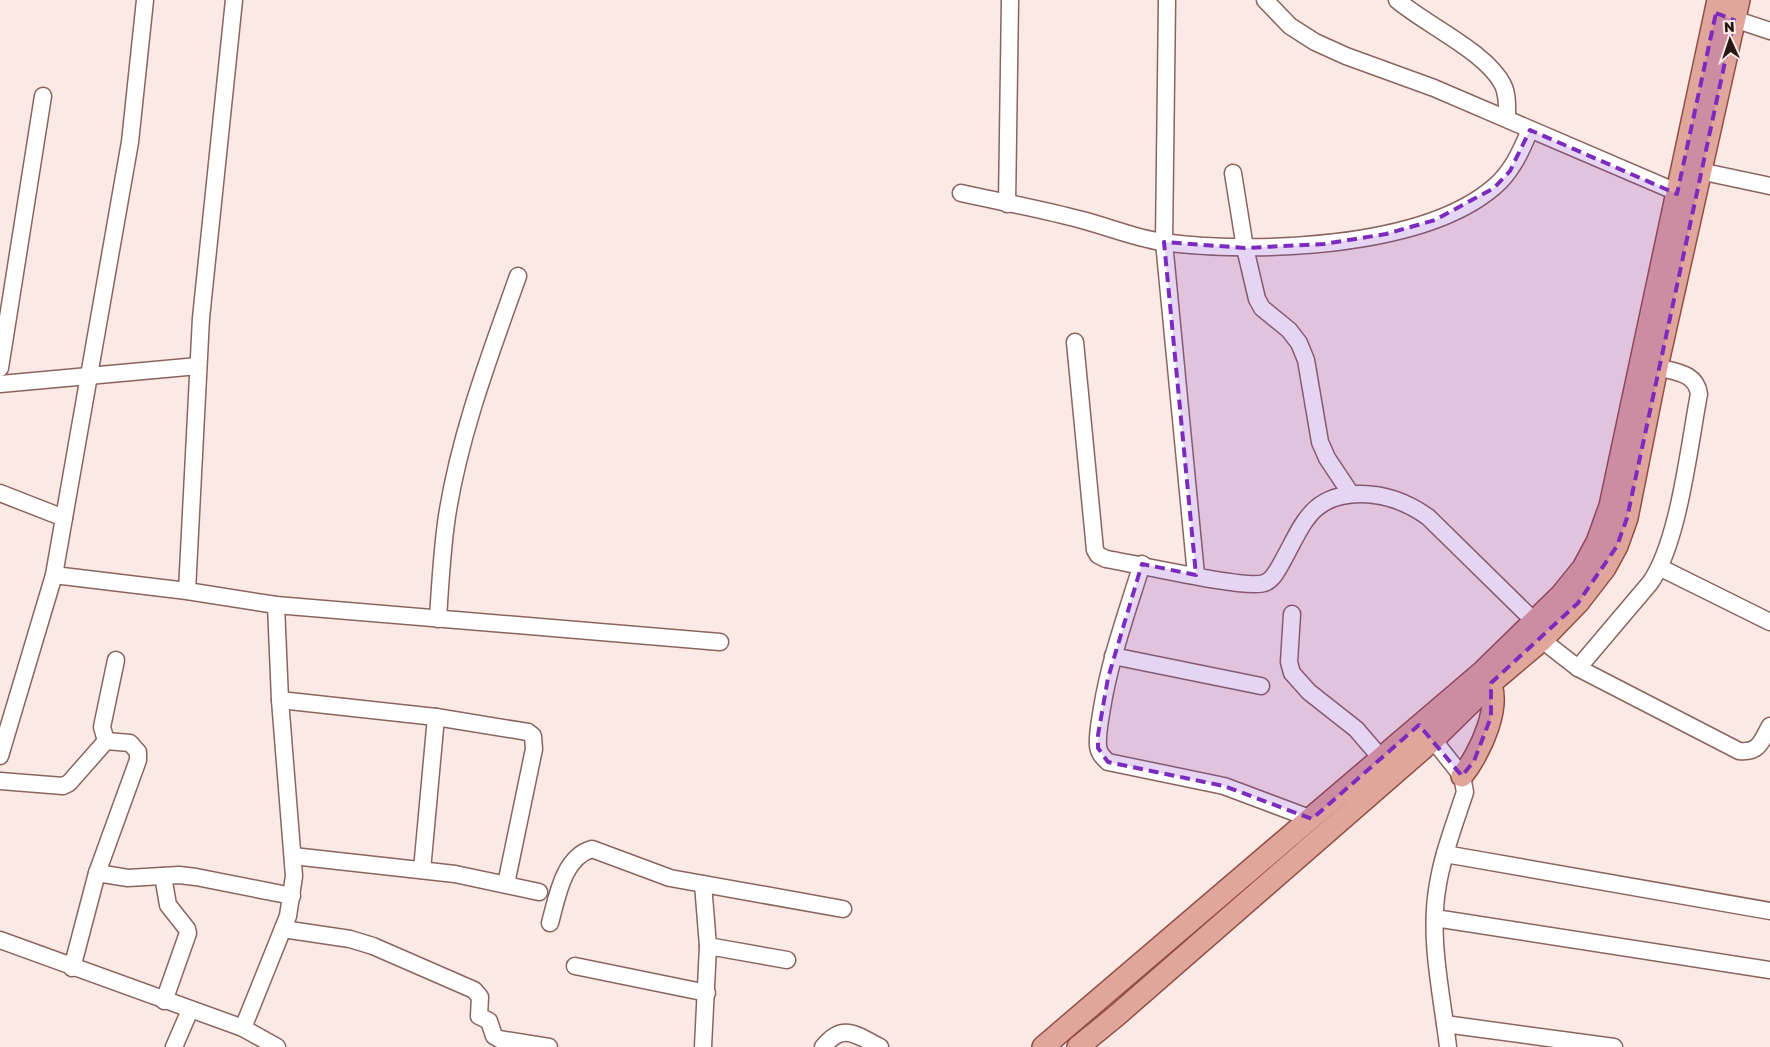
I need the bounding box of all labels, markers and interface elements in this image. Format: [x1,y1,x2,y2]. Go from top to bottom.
north arrow [1705,15,1755,65]
text: N [1724,18,1735,35]

